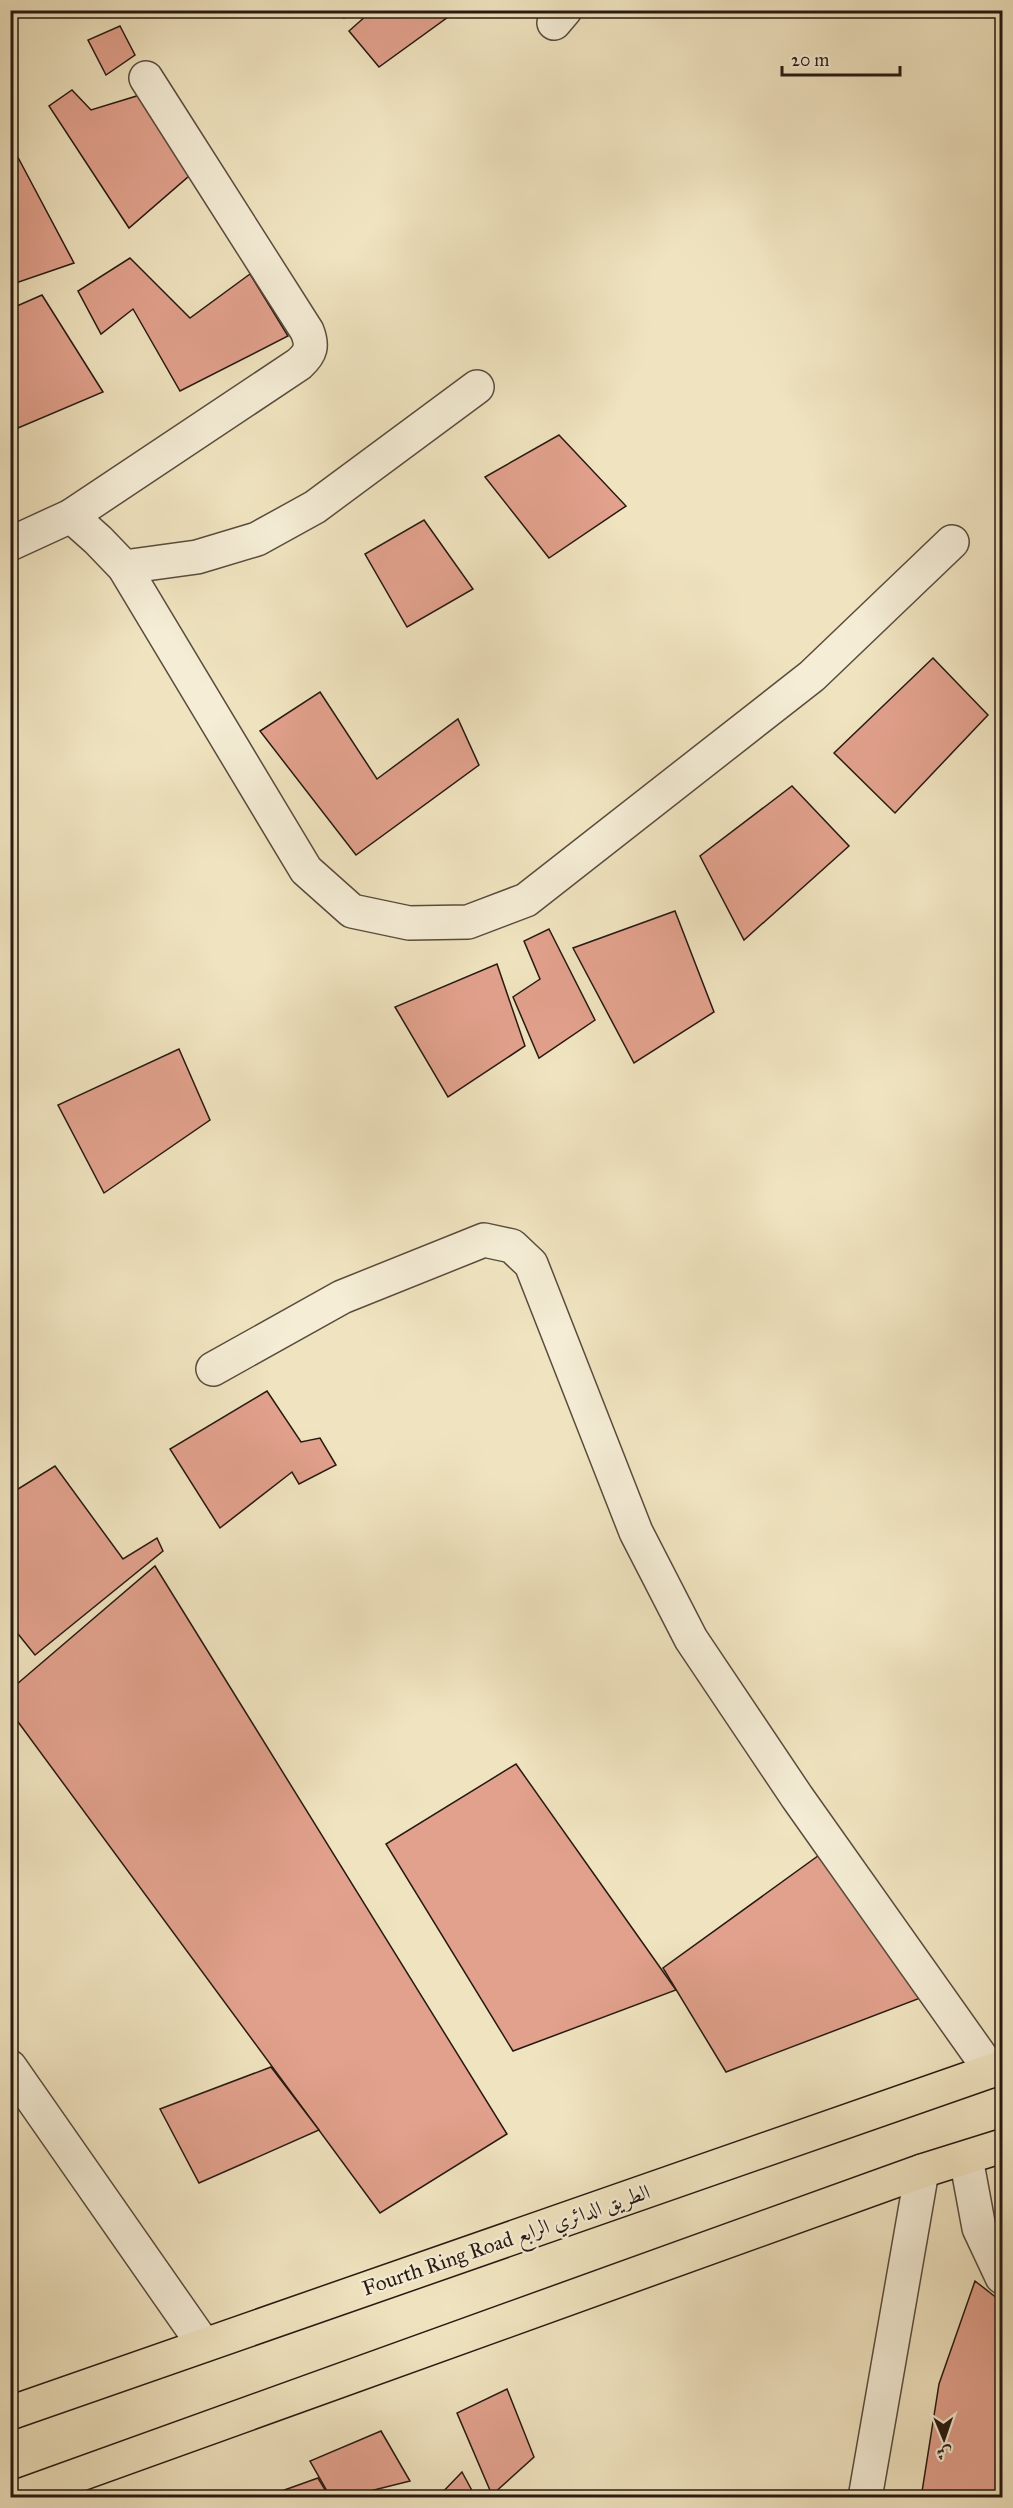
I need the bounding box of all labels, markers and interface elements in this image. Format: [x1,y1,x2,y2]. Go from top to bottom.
scale bar [782,39,900,77]
text: 20 m [791,49,829,71]
street label: Fourth Ring Road الطريق الدائري الرابع [359,2178,655,2307]
north arrow [914,2409,974,2469]
text: ش [936,2444,953,2463]

